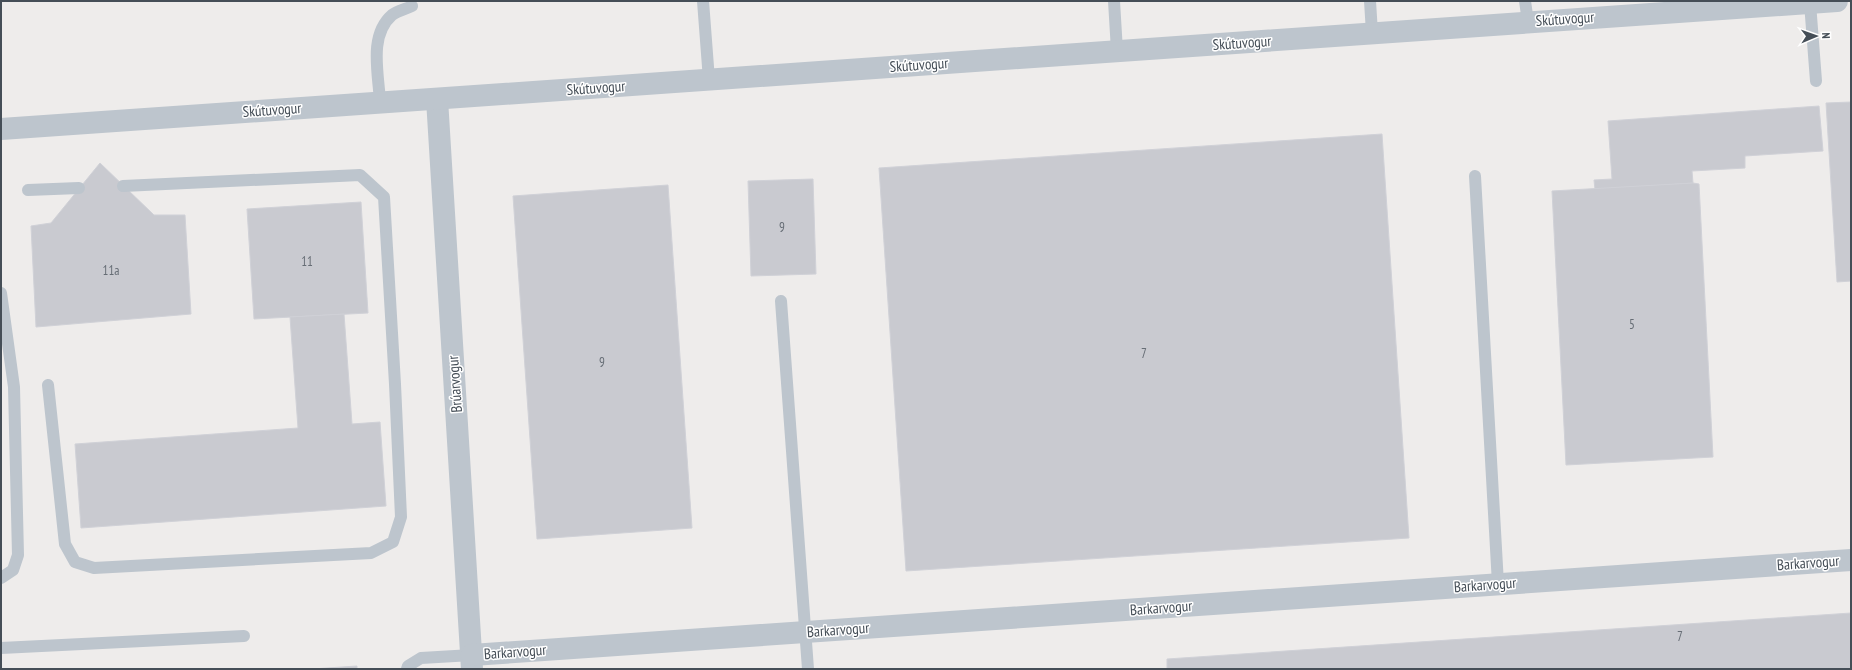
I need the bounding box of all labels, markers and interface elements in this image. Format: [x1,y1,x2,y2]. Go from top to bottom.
street label: Skútuvogur [1535,7,1596,30]
north arrow [1796,16,1836,56]
street label: Skútuvogur [1212,31,1273,54]
text: N [1819,32,1833,39]
street label: Skútuvogur [889,53,950,76]
street label: Skútuvogur [566,76,627,99]
street label: Skútuvogur [242,98,303,121]
house number: 9 [779,219,785,236]
house number: 11 [301,253,313,270]
house number: 11a [103,262,119,279]
house number: 5 [1629,316,1635,333]
house number: 7 [1141,345,1147,362]
street label: Brúarvogur [443,354,466,413]
house number: 9 [599,354,605,371]
street label: Barkarvogur [1776,551,1841,574]
street label: Barkarvogur [1453,573,1518,596]
street label: Barkarvogur [1129,596,1194,619]
street label: Barkarvogur [806,618,871,641]
house number: 7 [1677,628,1683,645]
street label: Barkarvogur [483,640,548,663]

